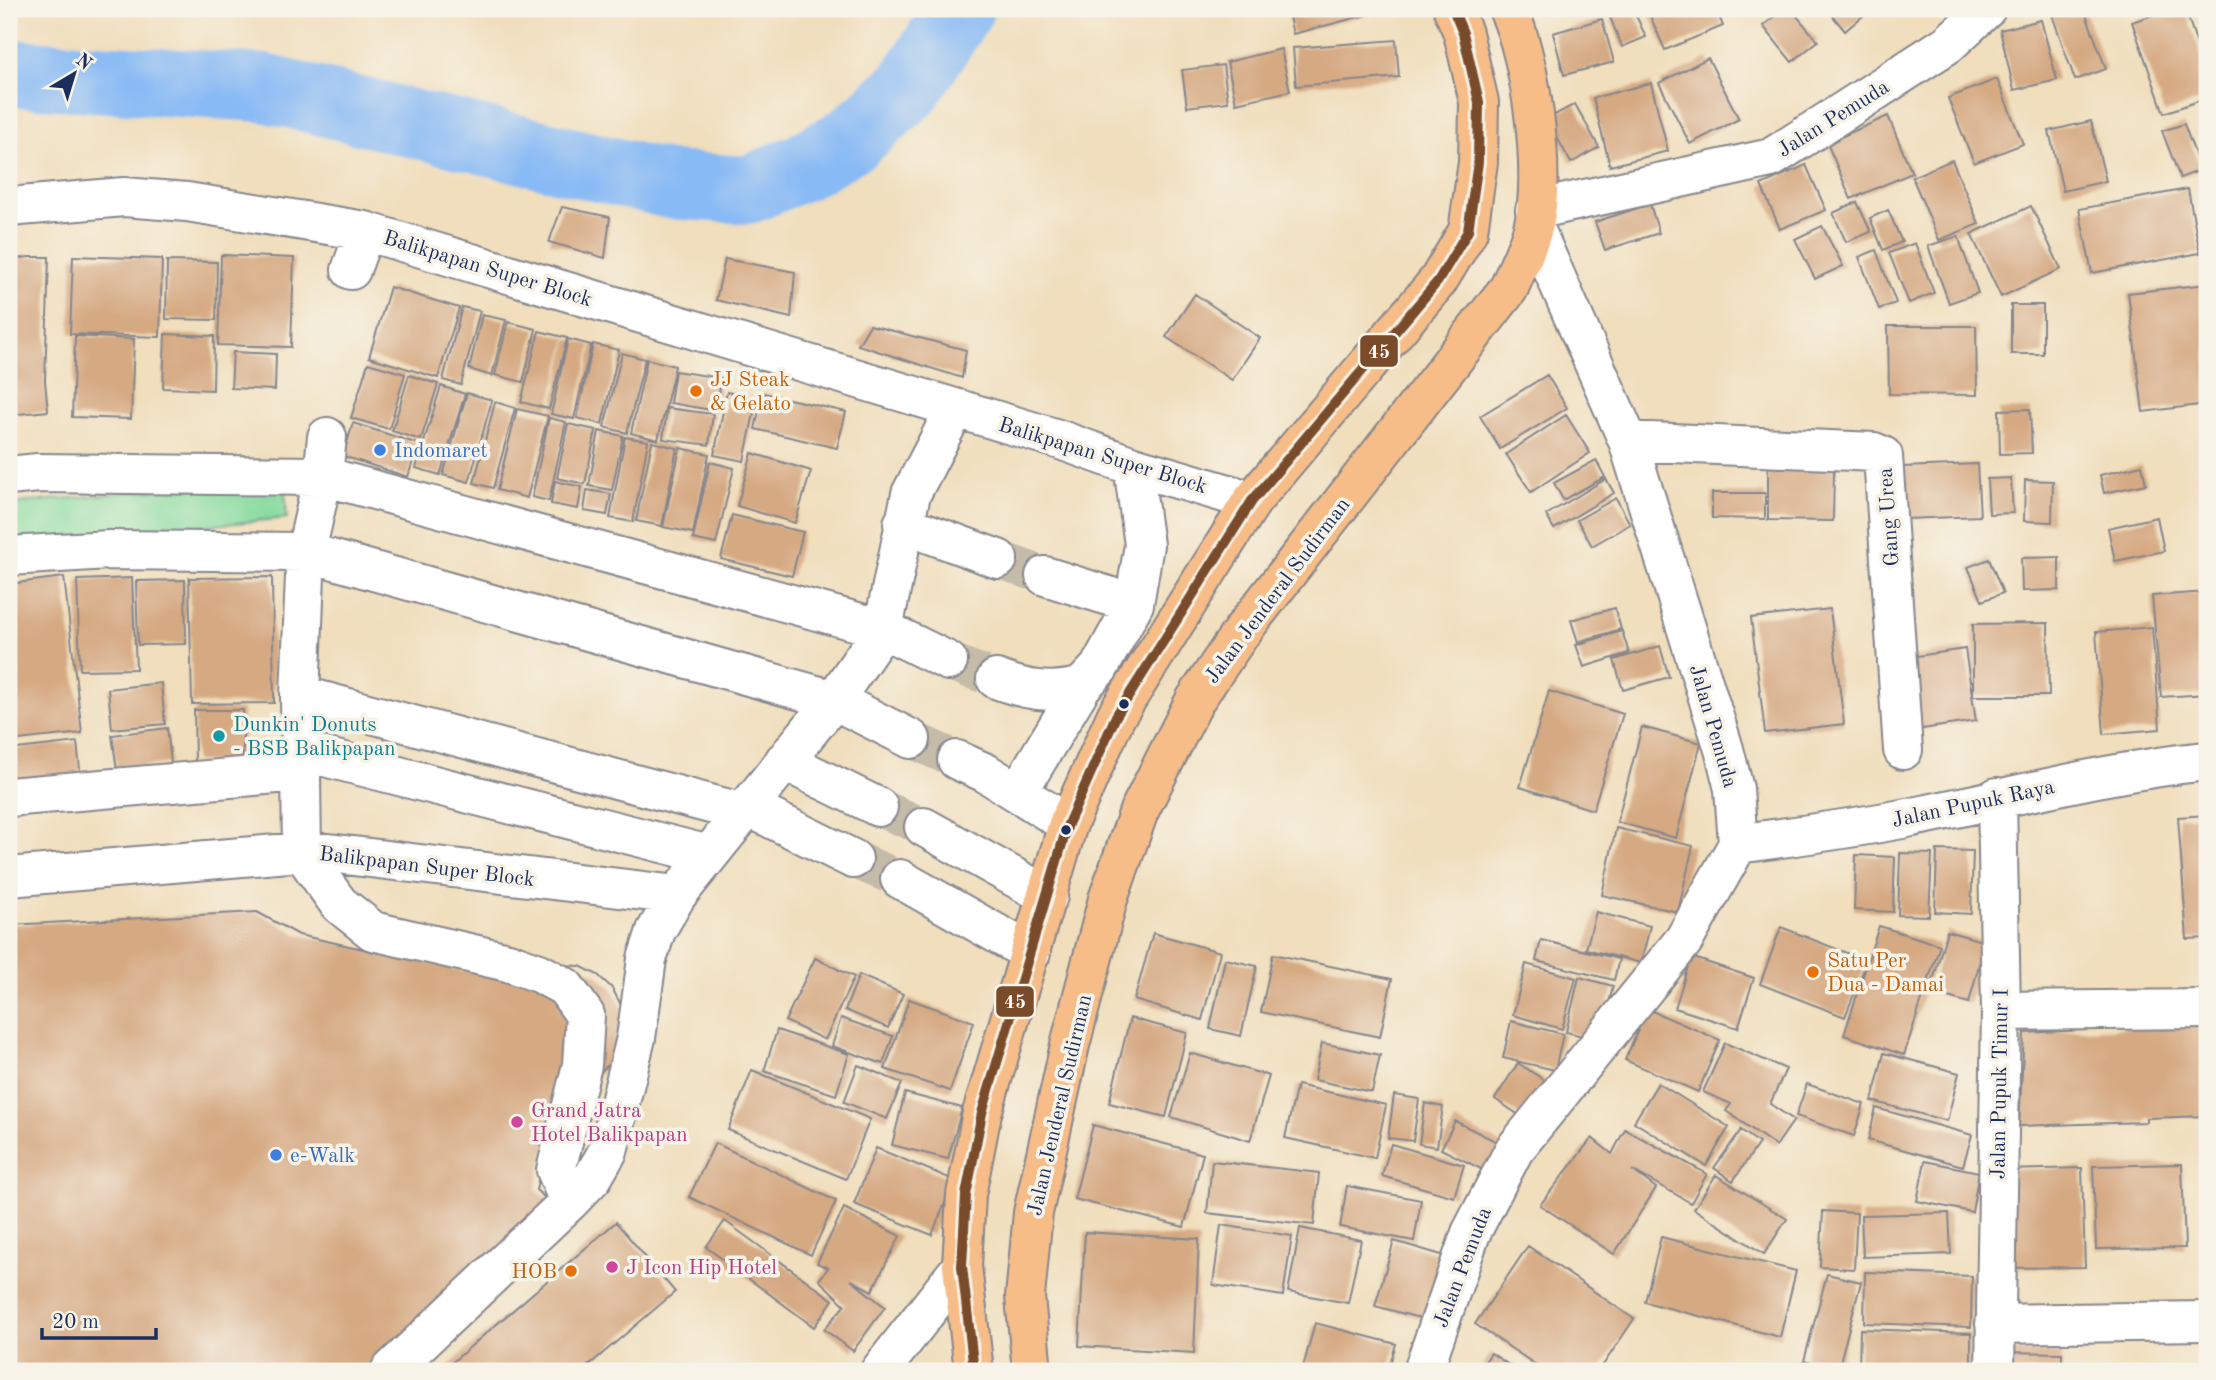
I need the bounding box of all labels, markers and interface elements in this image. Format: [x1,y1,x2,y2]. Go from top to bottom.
north arrow [38,38,108,108]
text: N [71,51,95,75]
street label: Jalan Pemuda [1774,77,1893,162]
street label: Balikpapan Super Block [381,228,594,311]
line badge: 45 [1359,334,1399,368]
text: 45 [1368,344,1390,363]
place label: JJ Steak & Gelato [710,370,791,415]
marker: JJ Steak & Gelato [688,383,704,399]
street label: Balikpapan Super Block [996,415,1209,498]
place label: Indomaret [394,441,488,462]
marker: Indomaret [372,442,388,458]
street label: Gang Urea [1876,467,1903,567]
street label: Jalan Jenderal Sudirman [1202,494,1355,688]
street label: Jalan Pemuda [1685,662,1740,790]
unlabelled marker [1117,697,1131,711]
place label: Dunkin' Donuts - BSB Balikpapan [233,715,396,760]
marker: Dunkin' Donuts - BSB Balikpapan [211,728,227,744]
street label: Jalan Pupuk Raya [1890,777,2056,832]
unlabelled marker [1059,823,1073,837]
street label: Balikpapan Super Block [318,844,536,891]
place label: Satu Per Dua - Damai [1827,951,1944,996]
marker: Satu Per Dua - Damai [1805,964,1821,980]
line badge: 45 [995,985,1035,1018]
street label: Jalan Pupuk Timur I [1988,989,2013,1180]
street label: Jalan Jenderal Sudirman [1025,993,1096,1218]
text: 45 [1004,994,1026,1013]
place label: Grand Jatra Hotel Balikpapan [531,1101,688,1146]
marker: Grand Jatra Hotel Balikpapan [509,1114,525,1130]
place label: e-Walk [290,1146,355,1167]
marker: e-Walk [268,1147,284,1163]
street label: Jalan Pemuda [1431,1204,1496,1331]
place label: J Icon Hip Hotel [626,1258,777,1279]
marker: J Icon Hip Hotel [604,1259,620,1275]
place label: HOB [511,1262,557,1283]
marker: HOB [563,1263,579,1279]
scale bar [42,1296,156,1340]
text: 20 m [52,1312,99,1333]

